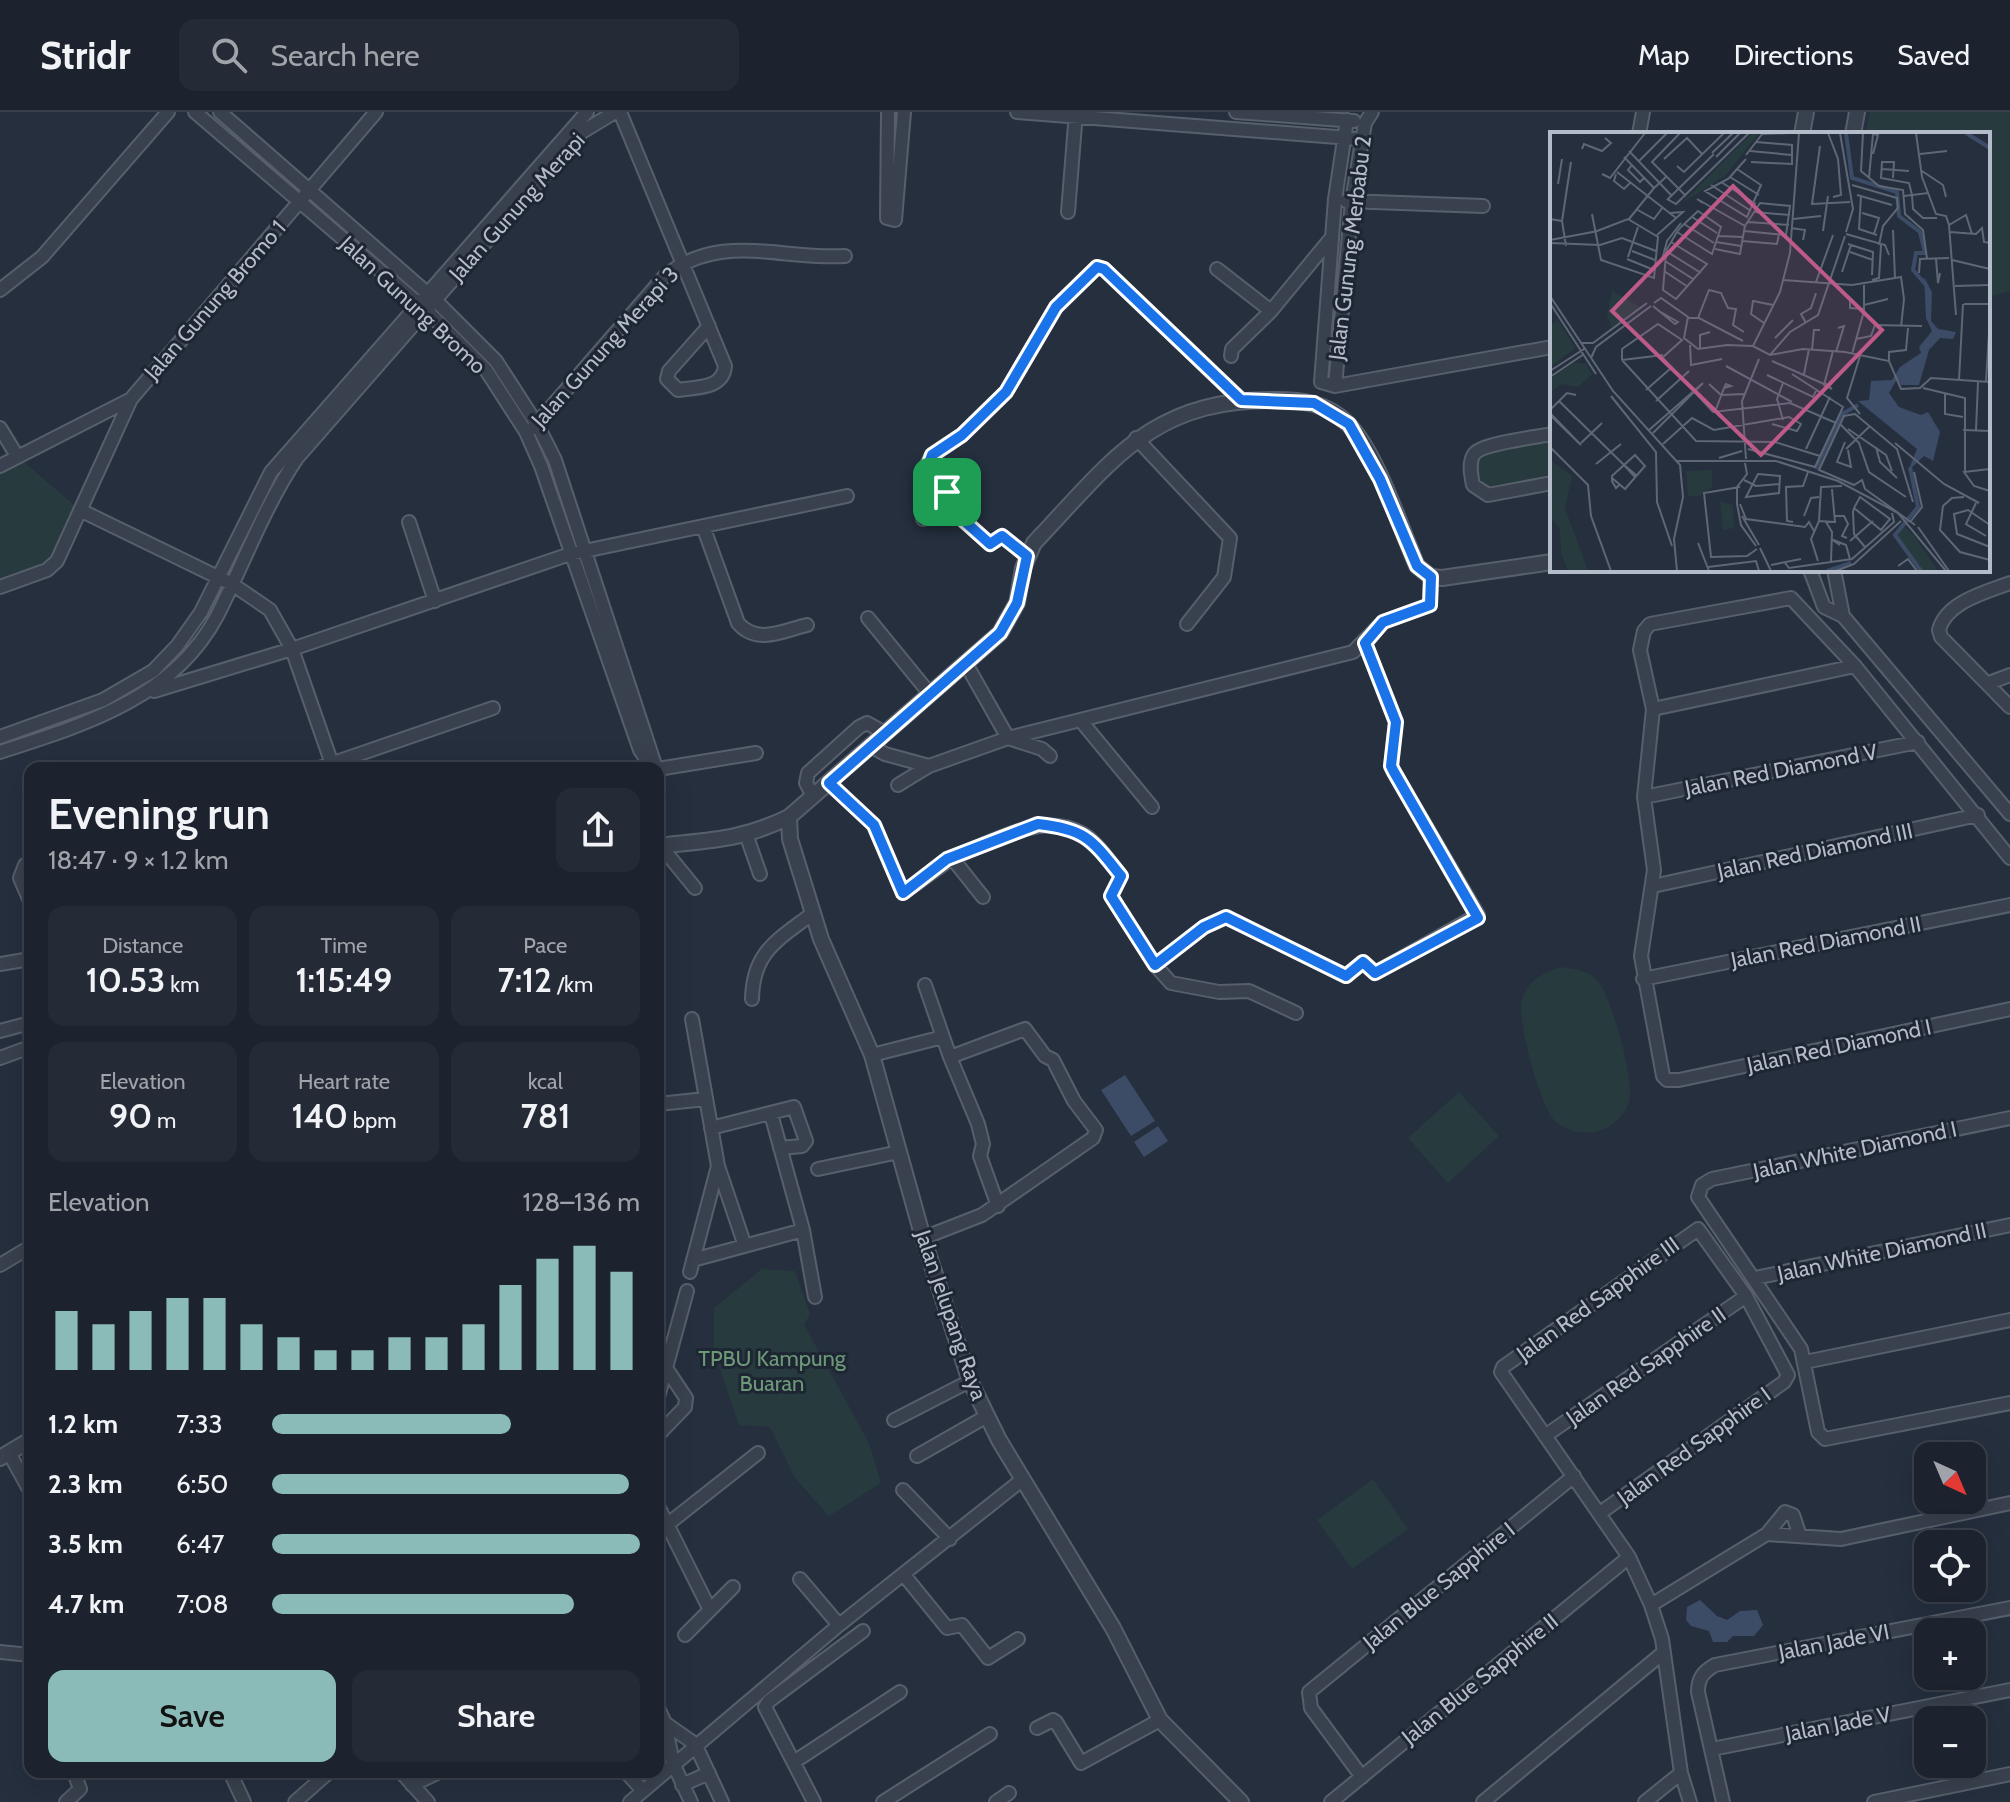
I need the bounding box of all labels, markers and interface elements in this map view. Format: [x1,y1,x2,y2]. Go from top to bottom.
search box [179,19,739,91]
text: Stridr [40,32,131,79]
icon: search [207,33,251,77]
text: Search here [271,37,420,74]
text: Map [1638,38,1690,72]
text: Directions [1734,38,1853,72]
text: Saved [1897,38,1970,72]
street label: Jalan Gunung Merapi [443,127,591,287]
inset map [1550,132,1990,572]
street label: Jalan Gunung Merbabu 2 [1323,134,1377,363]
street label: Jalan Gunung Bromo 1 [138,215,292,386]
street label: Jalan Gunung Bromo [333,230,492,380]
street label: Jalan Gunung Merapi 3 [525,261,684,434]
pin [913,458,981,526]
icon: arrive [925,470,969,514]
street label: Jalan Red Diamond V [1681,738,1880,802]
text: Evening run [48,787,270,840]
button: share [556,788,640,872]
street label: Jalan Red Diamond III [1714,817,1915,885]
text: 18:47 · 9 × 1.2 km [48,844,228,876]
street label: Jalan Red Diamond II [1728,910,1923,974]
text: Distance [102,932,183,959]
text: Time [321,932,367,959]
text: Pace [523,932,567,959]
text: 10.53 [86,959,165,1001]
text: 1:15:49 [296,959,392,1001]
text: 7:12 [497,959,552,1001]
text: km [165,971,199,998]
text: /km [552,971,593,998]
street label: Jalan Red Diamond I [1743,1013,1934,1079]
text: Elevation [100,1068,186,1095]
text: Heart rate [298,1068,390,1095]
text: kcal [528,1068,563,1095]
text: 90 [109,1095,152,1137]
text: 140 [291,1095,348,1137]
text: 781 [520,1095,570,1137]
text: m [152,1107,176,1134]
text: bpm [348,1107,397,1134]
street label: Jalan White Diamond I [1750,1115,1959,1185]
text: Elevation [48,1186,150,1218]
text: 128–136 m [522,1186,640,1218]
street label: Jalan White Diamond II [1774,1217,1989,1288]
street label: Jalan Jelupang Raya [909,1225,993,1404]
street label: Jalan Red Sapphire III [1512,1231,1684,1367]
street label: Jalan Red Sapphire II [1561,1301,1731,1431]
park label: TPBU Kampung Buaran [698,1345,847,1397]
street label: Jalan Red Sapphire I [1611,1381,1776,1511]
text: 1.2 km [48,1408,118,1440]
text: 7:33 [176,1408,223,1440]
north arrow [1914,1442,1986,1514]
map controls [1914,1442,1986,1778]
text: 2.3 km [48,1468,123,1500]
text: 6:50 [176,1468,228,1500]
street label: Jalan Blue Sapphire I [1357,1516,1521,1656]
text: 3.5 km [48,1528,123,1560]
text: 6:47 [176,1528,224,1560]
button: locate [1914,1530,1986,1602]
text: 4.7 km [48,1588,124,1620]
text: 7:08 [176,1588,228,1620]
street label: Jalan Blue Sapphire II [1396,1608,1564,1751]
street label: Jalan Jade VI [1775,1618,1892,1666]
button: + [1914,1618,1986,1690]
button: Save [48,1670,336,1762]
button: Share [352,1670,640,1762]
street label: Jalan Jade V [1782,1700,1894,1748]
button: − [1914,1706,1986,1778]

